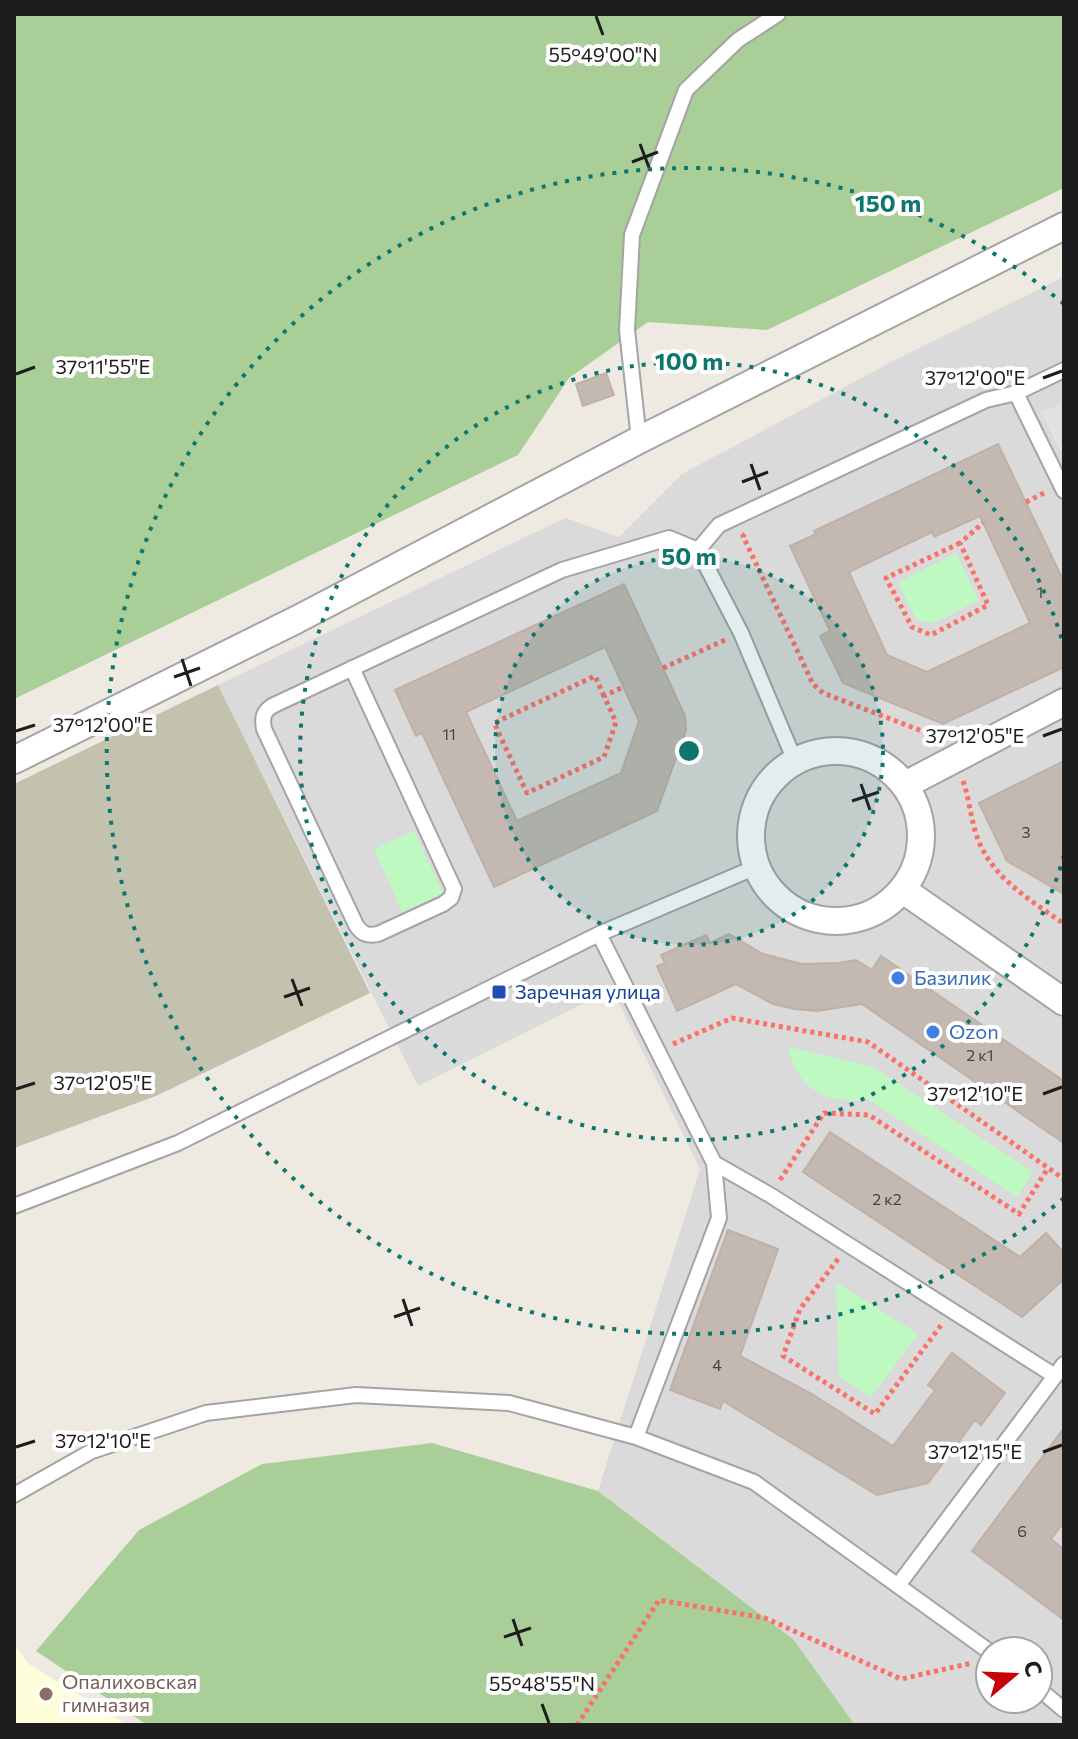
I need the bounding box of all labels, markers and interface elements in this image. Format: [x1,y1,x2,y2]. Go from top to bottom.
text: 55°49'00"N [548,42,658,66]
text: 150 m [855,188,921,217]
text: 100 m [655,346,723,375]
text: 37°11'55"E [56,354,150,378]
text: 37°12'00"E [925,365,1025,389]
text: 50 m [661,541,717,570]
house number: 1 [1037,582,1043,601]
text: 37°12'00"E [53,712,153,736]
text: 37°12'05"E [926,723,1024,747]
house number: 11 [442,724,456,743]
centre of rings [675,737,703,765]
house number: 3 [1021,822,1031,841]
place label: Базилик [914,965,992,989]
marker: Базилик [889,969,907,987]
place label: Заречная улица [515,979,661,1003]
marker: Заречная улица [490,983,508,1001]
place label: Ozon [949,1019,999,1043]
marker: Ozon [924,1023,942,1041]
house number: 2 к1 [966,1045,994,1064]
text: 37°12'05"E [54,1070,152,1094]
text: 37°12'10"E [927,1081,1023,1105]
house number: 2 к2 [872,1189,902,1208]
house number: 4 [712,1355,722,1374]
text: 37°12'10"E [55,1428,151,1452]
text: 37°12'15"E [928,1439,1022,1463]
house number: 6 [1017,1521,1027,1540]
north arrow [974,1635,1054,1715]
text: С [1018,1657,1049,1680]
place label: Опалиховская гимназия [62,1669,197,1716]
text: 55°48'55"N [489,1671,595,1695]
marker: Опалиховская гимназия [37,1685,55,1703]

